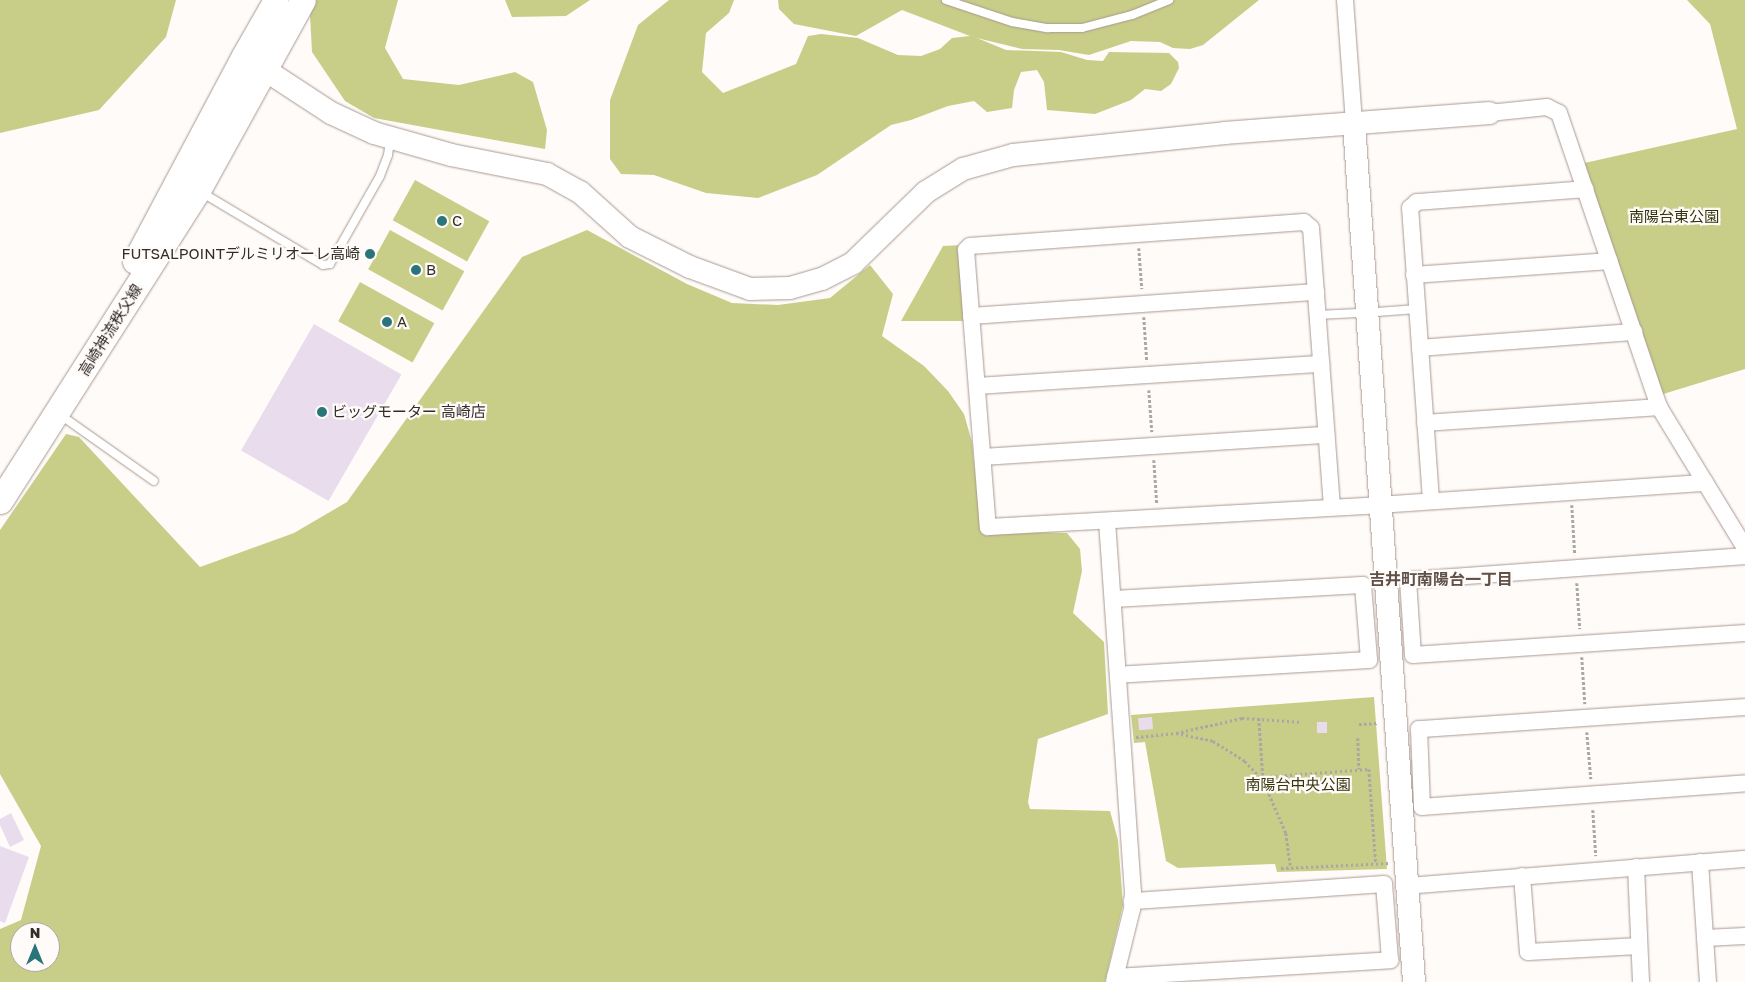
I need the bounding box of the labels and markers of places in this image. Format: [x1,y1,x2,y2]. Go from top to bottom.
place label: C [452,212,462,230]
marker: C [436,215,448,227]
place label: FUTSALPOINTデルミリオーレ高崎 [122,245,360,263]
marker: FUTSALPOINTデルミリオーレ高崎 [364,248,376,260]
place label: B [426,261,436,279]
marker: B [410,264,422,276]
place label: A [397,313,407,331]
marker: A [381,316,393,328]
place label: ビッグモーター 高崎店 [332,403,486,421]
marker: ビッグモーター 高崎店 [316,406,328,418]

